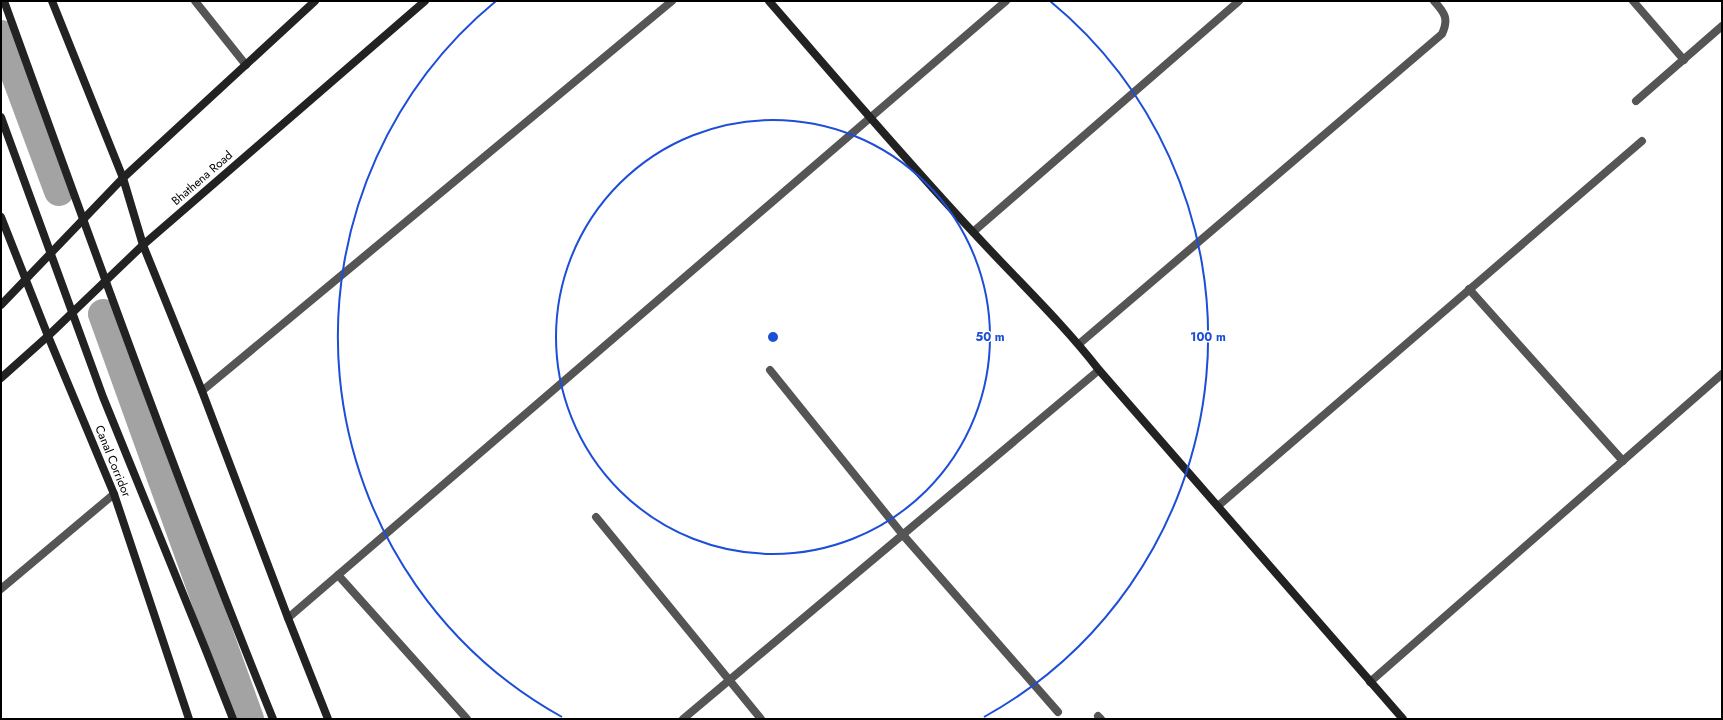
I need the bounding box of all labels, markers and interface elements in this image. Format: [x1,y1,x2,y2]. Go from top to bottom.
street label: Bhathena Road [168,146,236,210]
text: 50 m [975,328,1005,346]
text: 100 m [1190,328,1226,346]
centre of rings [766,330,780,344]
street label: Canal Corridor [90,422,136,500]

